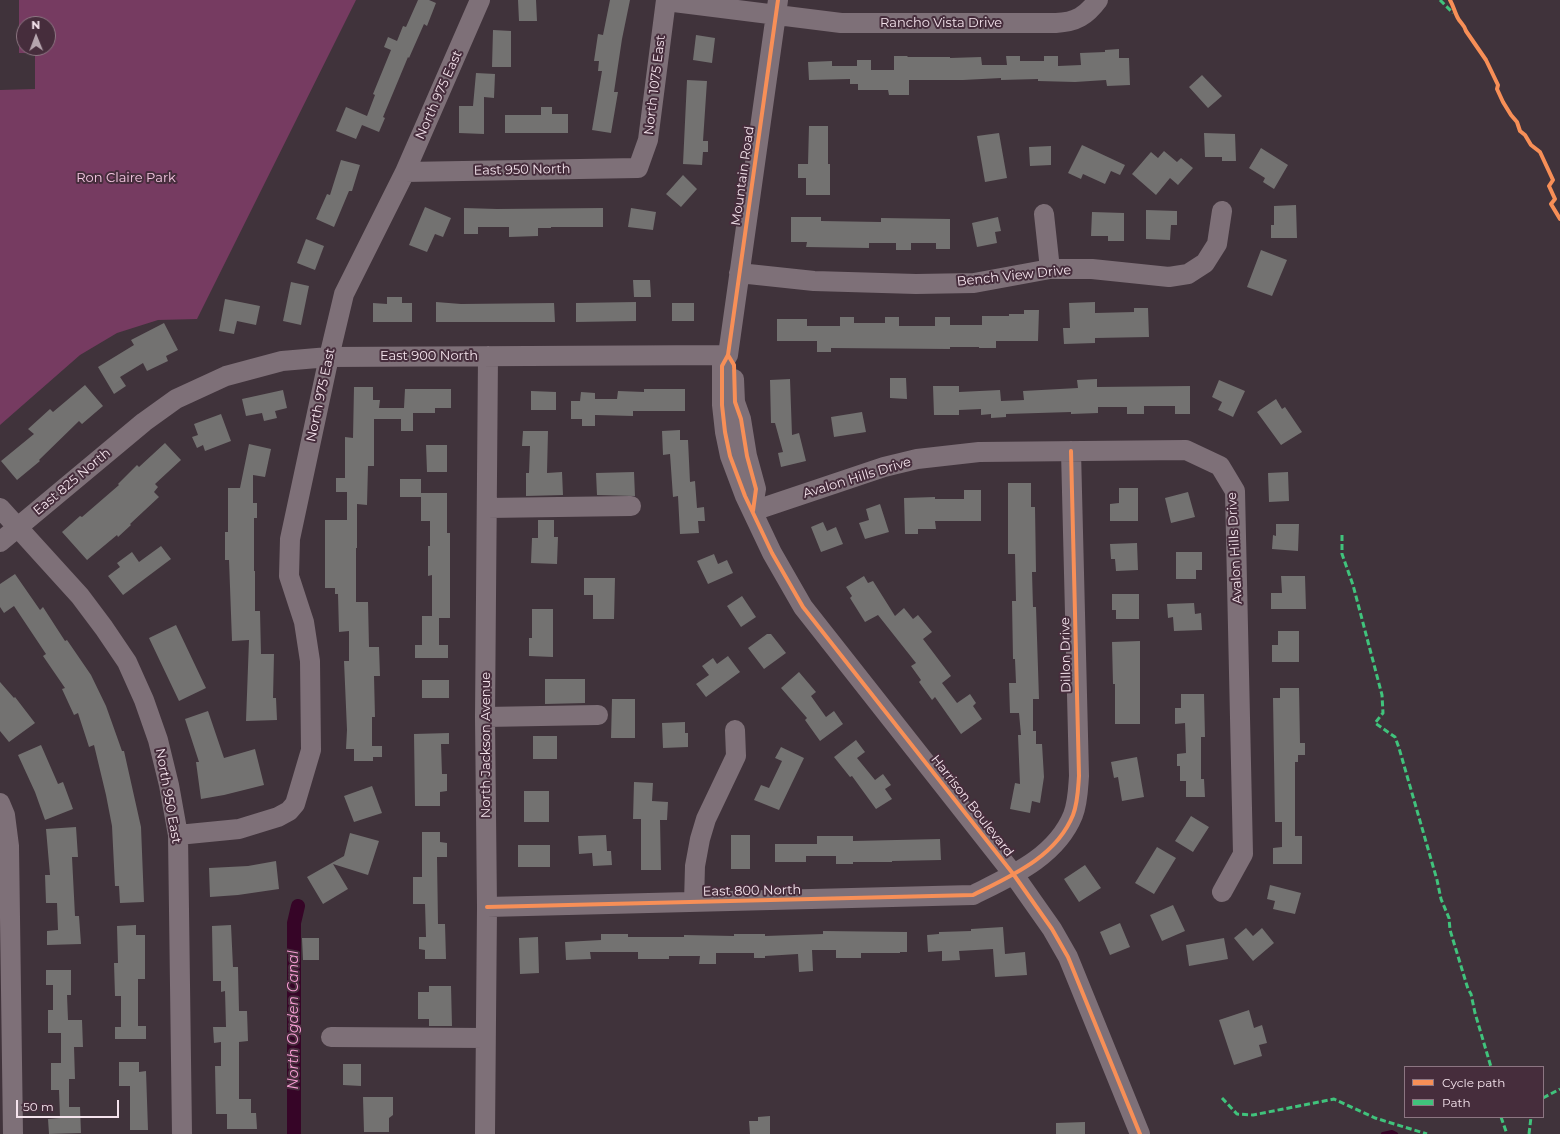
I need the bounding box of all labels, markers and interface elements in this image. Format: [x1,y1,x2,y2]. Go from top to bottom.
street label: Rancho Vista Drive [880,15,1002,31]
north arrow [16,16,56,56]
text: N [31,18,40,32]
street label: North 1075 East [641,34,669,136]
street label: North 975 East [412,48,466,142]
street label: Mountain Road [728,125,758,227]
street label: East 950 North [473,161,571,179]
park label: Ron Claire Park [76,170,176,186]
street label: Bench View Drive [956,262,1072,290]
street label: North 975 East [303,347,339,443]
street label: East 900 North [380,348,478,364]
street label: East 825 North [30,445,114,519]
street label: Avalon Hills Drive [801,454,913,502]
street label: Avalon Hills Drive [1224,492,1246,604]
street label: Dillon Drive [1058,617,1074,693]
street label: North Jackson Avenue [478,672,494,818]
street label: North 950 East [152,747,184,845]
street label: Harrison Boulevard [927,752,1017,860]
street label: East 800 North [703,882,801,900]
water label: North Ogden Canal [286,950,302,1090]
legend [1404,1066,1544,1118]
text: Cycle path [1442,1075,1505,1090]
scale bar [18,1092,121,1118]
text: Path [1442,1095,1471,1110]
text: 50 m [23,1099,54,1114]

